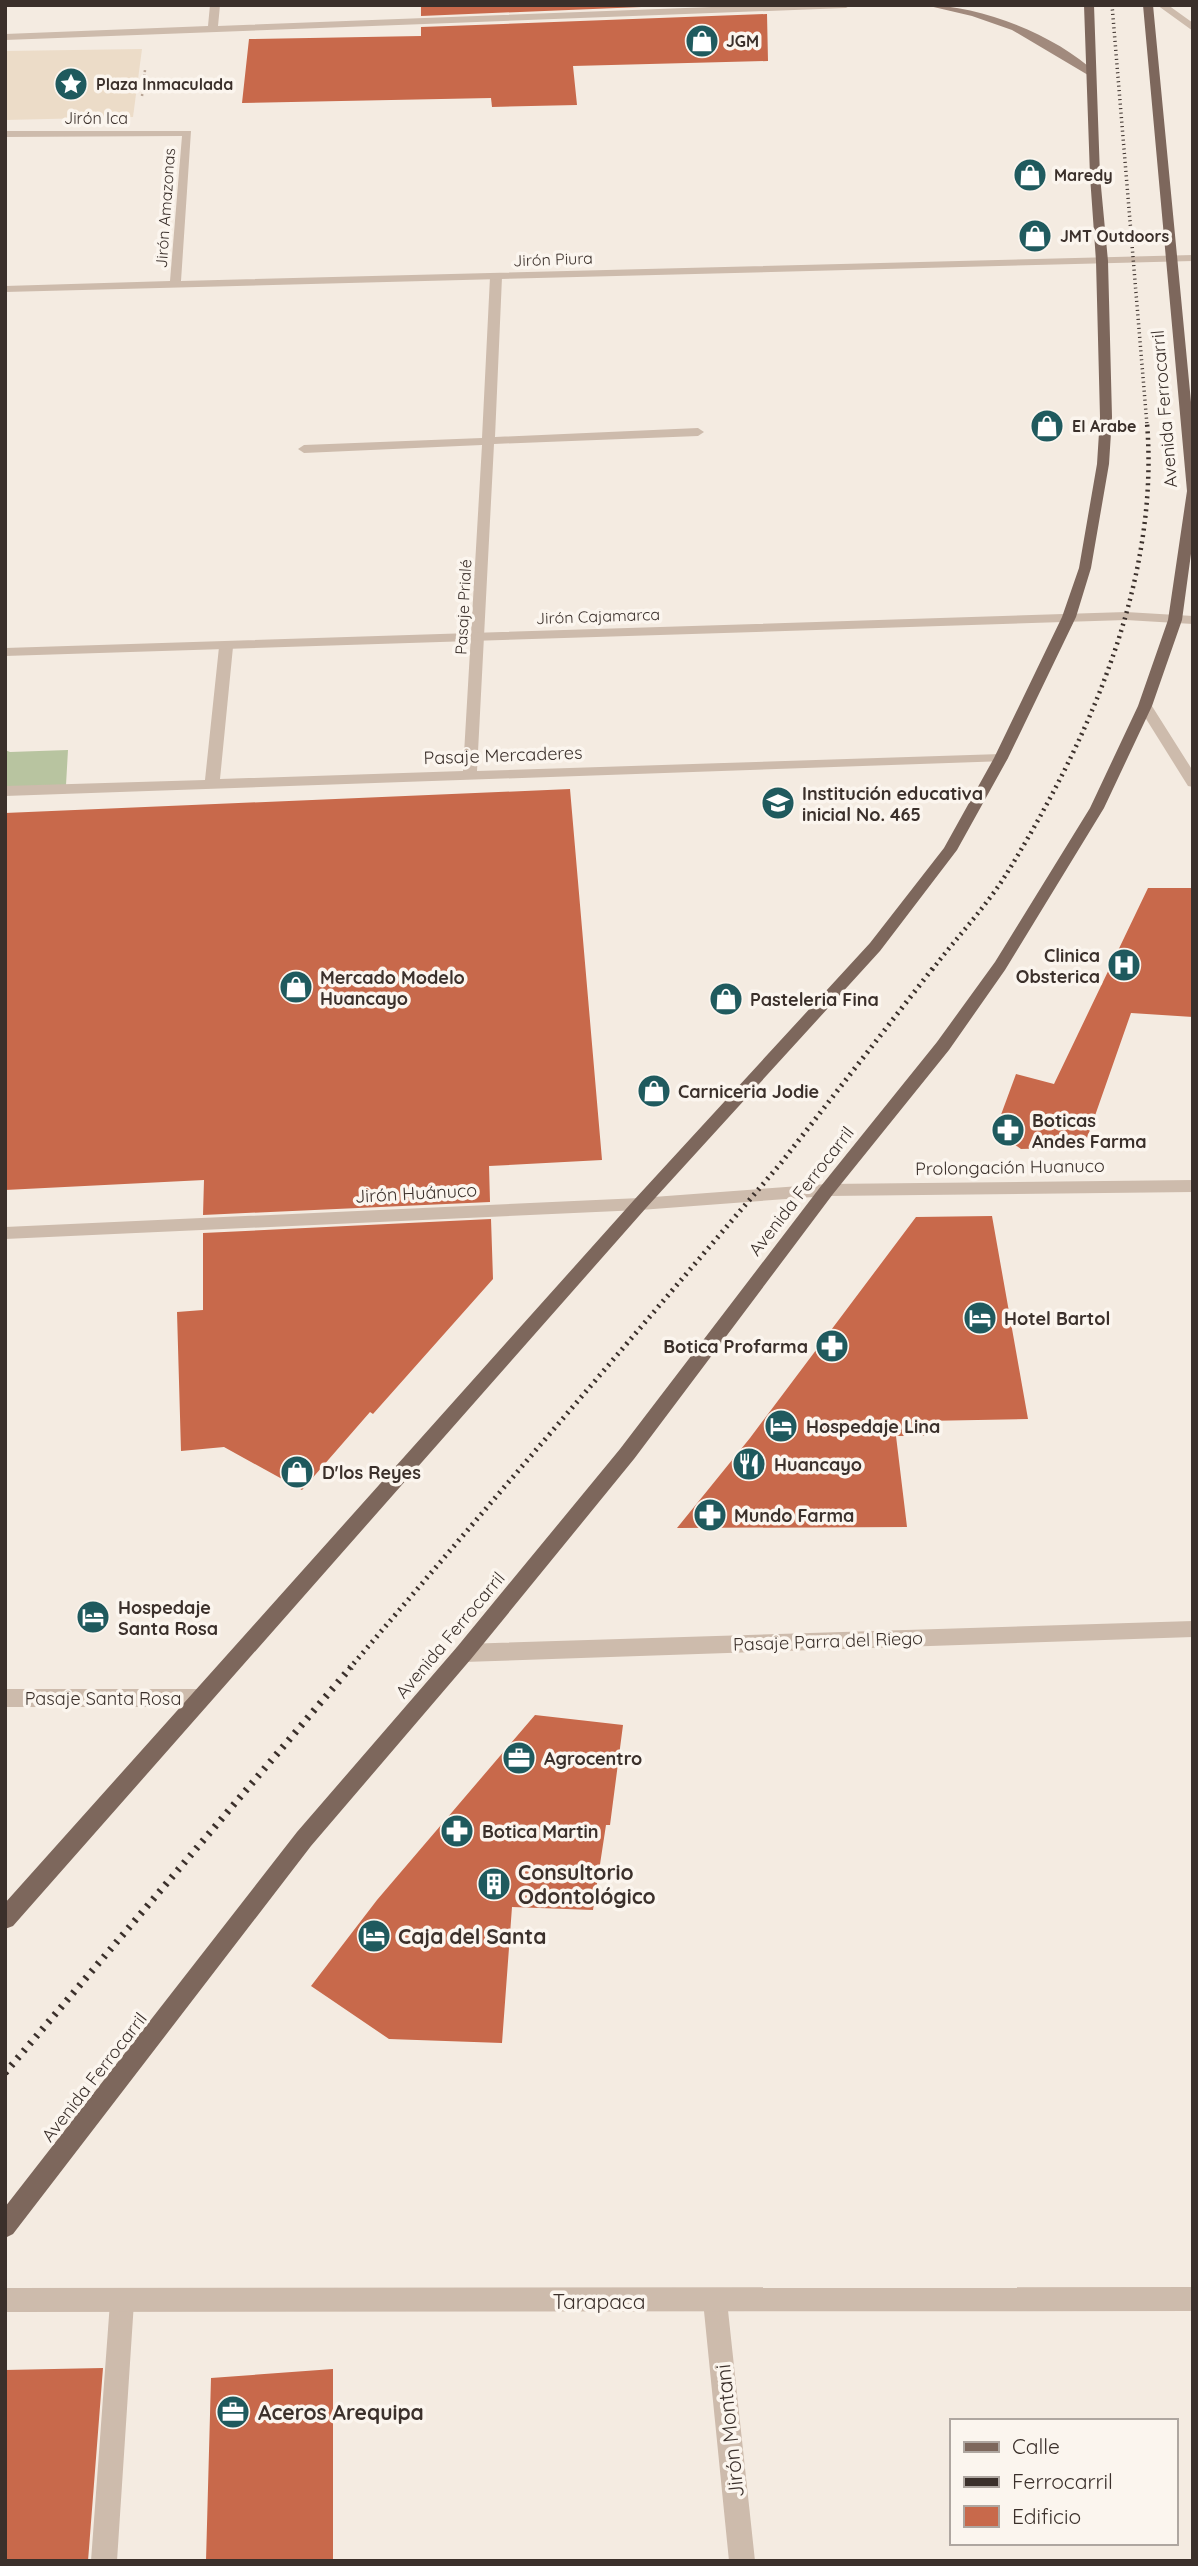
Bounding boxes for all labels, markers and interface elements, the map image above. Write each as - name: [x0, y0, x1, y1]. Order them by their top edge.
- shop icon: JGM: [683, 22, 721, 60]
- place label: JGM: [726, 31, 759, 51]
- place icon: Plaza Inmaculada: [52, 65, 90, 103]
- place label: Plaza Inmaculada: [96, 74, 233, 94]
- street label: Jirón Ica: [64, 108, 128, 128]
- street label: Jirón Amazonas: [151, 147, 179, 269]
- shop icon: Maredy: [1011, 156, 1049, 194]
- place label: Maredy: [1054, 165, 1113, 185]
- shop icon: JMT Outdoors: [1016, 217, 1054, 255]
- place label: JMT Outdoors: [1060, 226, 1169, 246]
- street label: Jirón Piura: [513, 248, 593, 270]
- street label: Avenida Ferrocarril: [1146, 329, 1182, 489]
- shop icon: El Arabe: [1028, 407, 1066, 445]
- place label: El Arabe: [1072, 416, 1136, 436]
- street label: Pasaje Prialé: [451, 559, 475, 655]
- street label: Jirón Cajamarca: [536, 604, 660, 628]
- street label: Pasaje Mercaderes: [423, 741, 583, 769]
- place label: Institución educativa inicial No. 465: [802, 782, 983, 826]
- school or university icon: Institución educativa inicial No. 465: [759, 784, 797, 822]
- place label: Clinica Obsterica: [1016, 944, 1100, 988]
- hospital icon: Clinica Obsterica: [1105, 946, 1143, 984]
- place label: Mercado Modelo Huancayo: [320, 966, 465, 1010]
- shop icon: Mercado Modelo Huancayo: [277, 968, 315, 1006]
- shop icon: Pasteleria Fina: [707, 980, 745, 1018]
- place label: Pasteleria Fina: [750, 988, 879, 1011]
- shop icon: Carniceria Jodie: [635, 1072, 673, 1110]
- place label: Carniceria Jodie: [678, 1080, 819, 1103]
- place label: Boticas Andes Farma: [1032, 1109, 1147, 1153]
- pharmacy icon: Boticas Andes Farma: [989, 1111, 1027, 1149]
- street label: Avenida Ferrocarril: [743, 1122, 859, 1260]
- street label: Prolongación Huanuco: [915, 1154, 1105, 1180]
- street label: Jirón Huánuco: [354, 1178, 478, 1208]
- hotel icon: Hotel Bartol: [961, 1299, 999, 1337]
- place label: Hotel Bartol: [1004, 1307, 1110, 1330]
- pharmacy icon: Botica Profarma: [813, 1327, 851, 1365]
- place label: Botica Profarma: [663, 1335, 808, 1358]
- hotel icon: Hospedaje Lina: [762, 1407, 800, 1445]
- place label: Hospedaje Lina: [806, 1415, 940, 1438]
- restaurant icon: Huancayo: [730, 1445, 768, 1483]
- shop icon: D'los Reyes: [278, 1453, 316, 1491]
- place label: Huancayo: [774, 1453, 862, 1476]
- place label: D'los Reyes: [322, 1461, 421, 1484]
- pharmacy icon: Mundo Farma: [691, 1496, 729, 1534]
- place label: Mundo Farma: [734, 1504, 854, 1527]
- street label: Avenida Ferrocarril: [390, 1567, 510, 1703]
- place label: Hospedaje Santa Rosa: [118, 1596, 218, 1640]
- hotel icon: Hospedaje Santa Rosa: [74, 1598, 112, 1636]
- street label: Pasaje Parra del Riego: [733, 1626, 923, 1656]
- street label: Pasaje Santa Rosa: [25, 1687, 181, 1710]
- office icon: Agrocentro: [500, 1739, 538, 1777]
- place label: Agrocentro: [544, 1747, 642, 1770]
- pharmacy icon: Botica Martin: [438, 1812, 476, 1850]
- place label: Botica Martin: [482, 1820, 599, 1843]
- place label: Consultorio Odontológico: [518, 1859, 656, 1909]
- building icon: Consultorio Odontológico: [475, 1865, 513, 1903]
- hotel icon: Caja del Santa: [355, 1917, 393, 1955]
- place label: Caja del Santa: [398, 1923, 546, 1949]
- street label: Avenida Ferrocarril: [36, 2008, 152, 2146]
- street label: Tarapaca: [553, 2288, 645, 2314]
- street label: Jirón Montani: [709, 2363, 749, 2499]
- office icon: Aceros Arequipa: [214, 2393, 252, 2431]
- place label: Aceros Arequipa: [258, 2399, 424, 2425]
- legend: [950, 2419, 1177, 2545]
- text: Calle: [1012, 2433, 1060, 2459]
- text: Ferrocarril: [1012, 2468, 1113, 2494]
- text: Edificio: [1012, 2503, 1081, 2529]

